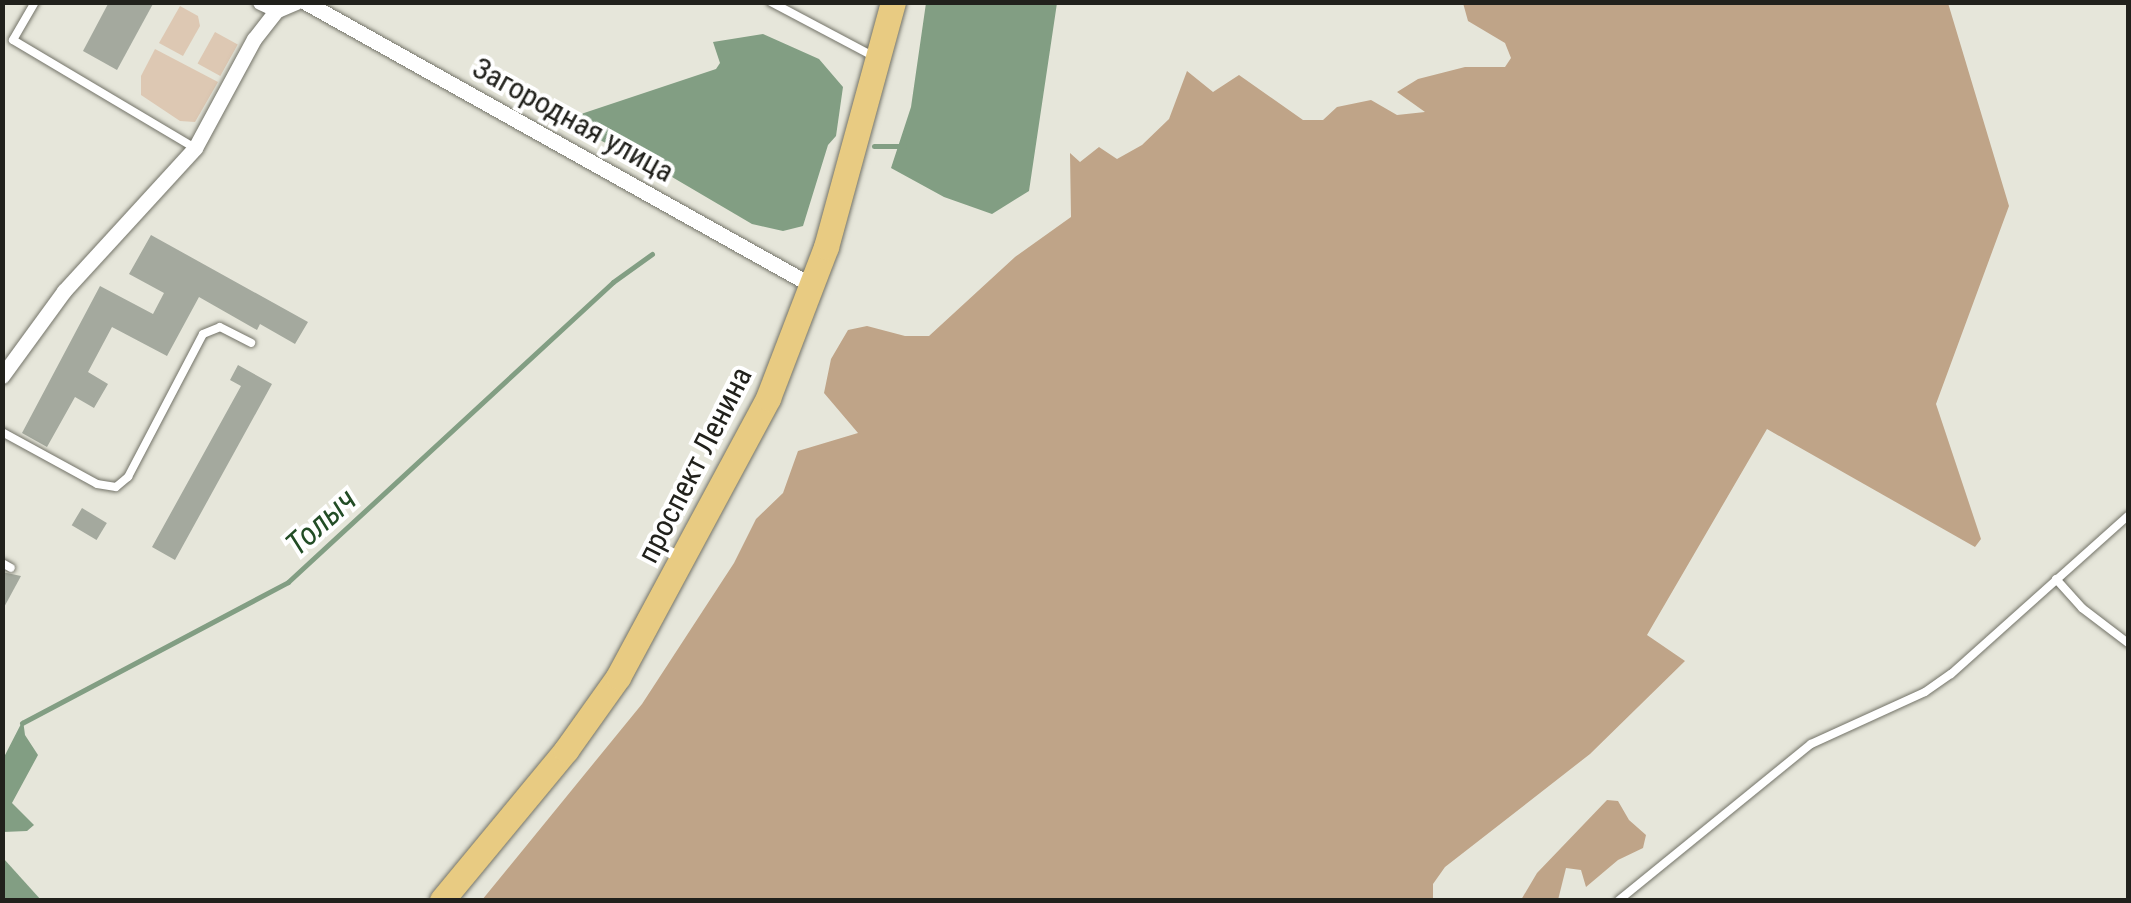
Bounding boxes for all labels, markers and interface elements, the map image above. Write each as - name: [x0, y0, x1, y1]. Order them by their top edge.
- street label: Загородная улица: [466, 50, 680, 190]
- street label: проспект Ленина: [630, 361, 760, 569]
- water label: Толыч: [278, 480, 364, 564]

